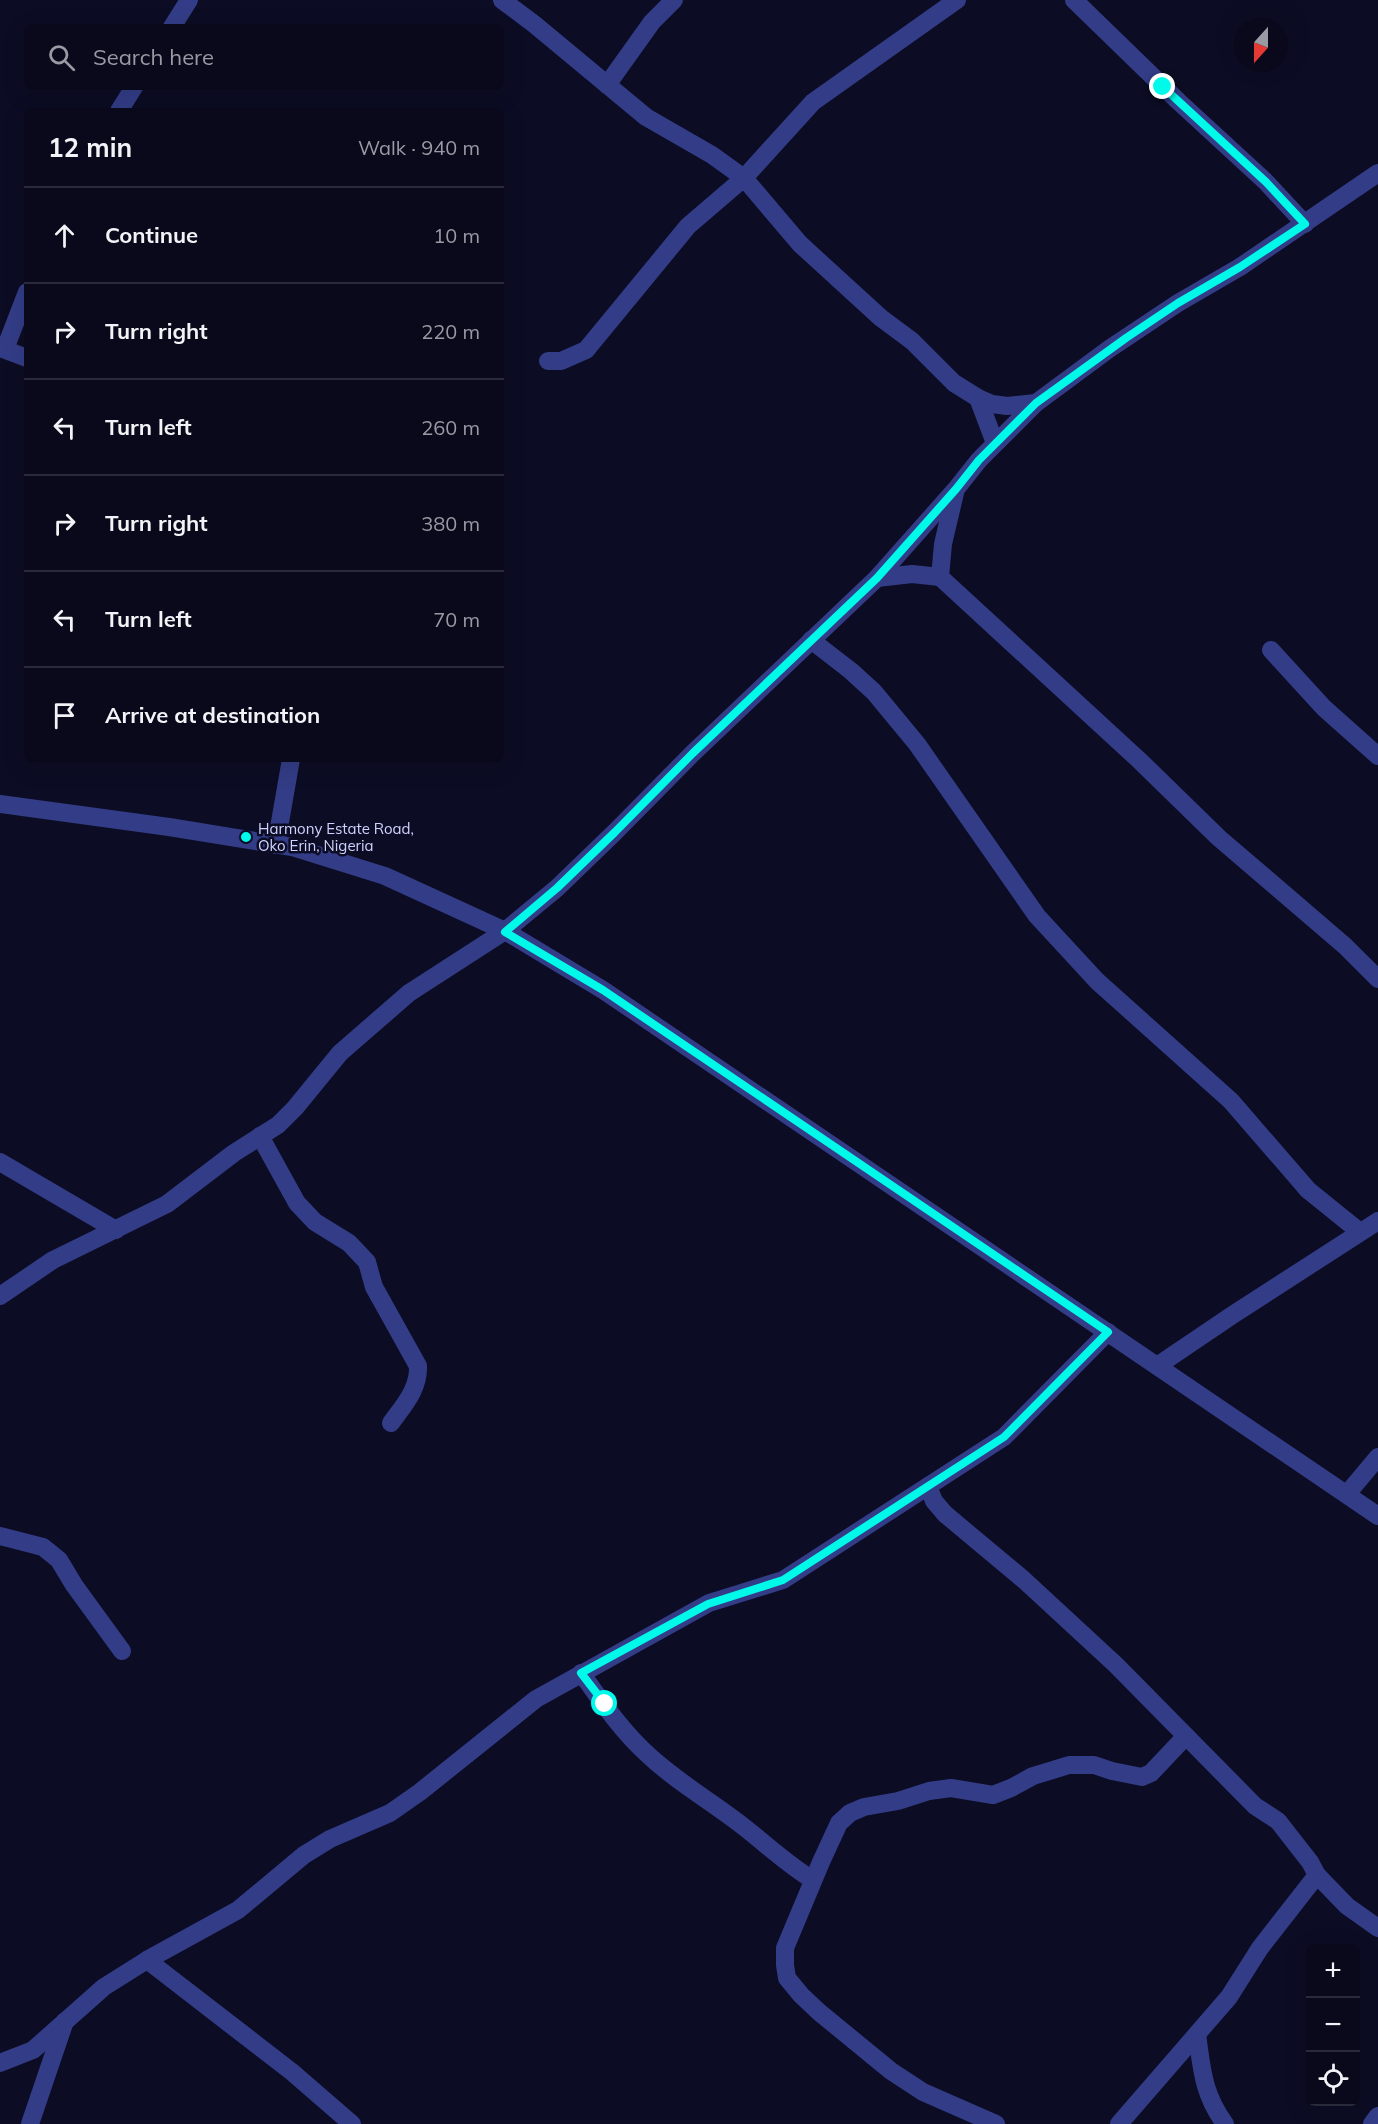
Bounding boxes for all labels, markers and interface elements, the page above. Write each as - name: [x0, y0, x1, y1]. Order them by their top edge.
- north arrow: [1234, 18, 1288, 72]
- search box: [24, 24, 504, 90]
- icon: search: [45, 41, 78, 74]
- text: Search here: [93, 43, 214, 71]
- route end: [1149, 73, 1175, 99]
- text: 12 min: [48, 131, 132, 164]
- text: Walk · 940 m: [358, 135, 480, 160]
- icon: ahead: [48, 219, 81, 252]
- text: Continue: [105, 221, 198, 249]
- text: 10 m: [433, 223, 480, 248]
- icon: right: [48, 315, 81, 348]
- text: Turn right: [105, 317, 208, 345]
- text: 220 m: [421, 319, 480, 344]
- icon: left: [48, 411, 81, 444]
- text: Turn left: [105, 413, 192, 441]
- text: 260 m: [421, 415, 480, 440]
- icon: right: [48, 507, 81, 540]
- text: Turn right: [105, 509, 208, 537]
- text: 380 m: [421, 511, 480, 536]
- icon: left: [48, 603, 81, 636]
- text: Turn left: [105, 605, 192, 633]
- text: 70 m: [433, 607, 480, 632]
- icon: arrive: [48, 699, 81, 732]
- text: Arrive at destination: [105, 701, 320, 729]
- place label: Harmony Estate Road, Oko Erin, Nigeria: [258, 819, 414, 855]
- marker: Harmony Estate Road, Oko Erin, Nigeria: [239, 830, 253, 844]
- route start: [591, 1690, 617, 1716]
- map controls: [1306, 1944, 1360, 2106]
- button: +: [1306, 1944, 1360, 1998]
- button: −: [1306, 1998, 1360, 2052]
- button: locate: [1306, 2052, 1360, 2106]

